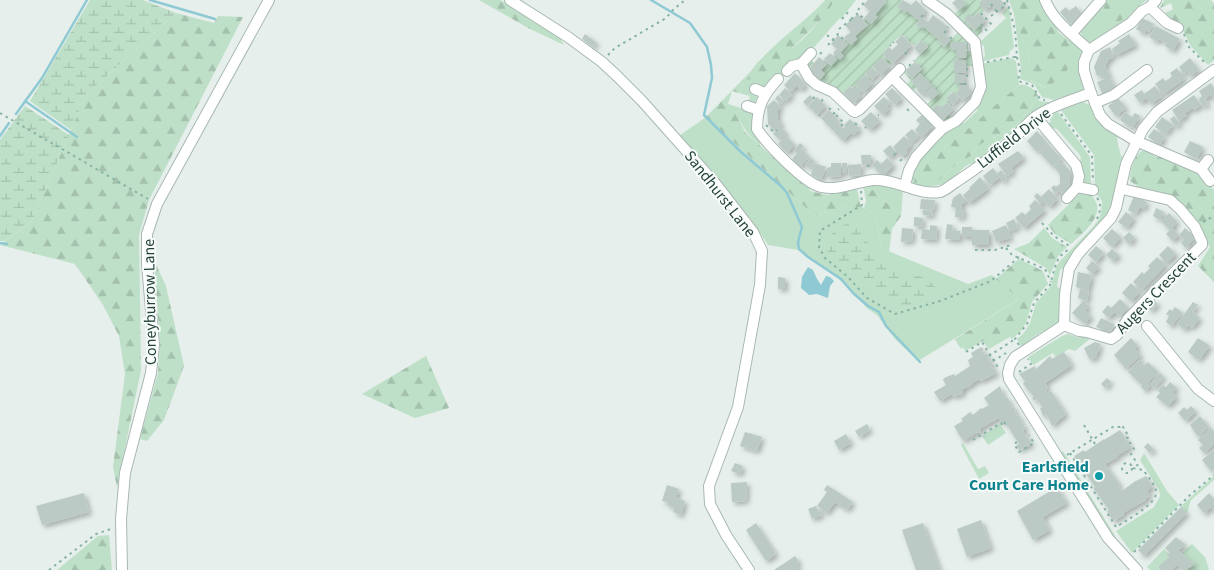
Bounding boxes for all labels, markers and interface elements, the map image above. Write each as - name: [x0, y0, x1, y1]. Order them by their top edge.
- street label: Luffield Drive: [972, 102, 1056, 174]
- street label: Sandhurst Lane: [679, 146, 761, 242]
- street label: Coneyburrow Lane: [138, 239, 162, 365]
- street label: Augers Crescent: [1111, 247, 1201, 339]
- place label: Earlsfield Court Care Home: [969, 456, 1089, 496]
- marker: Earlsfield Court Care Home: [1093, 470, 1105, 482]

